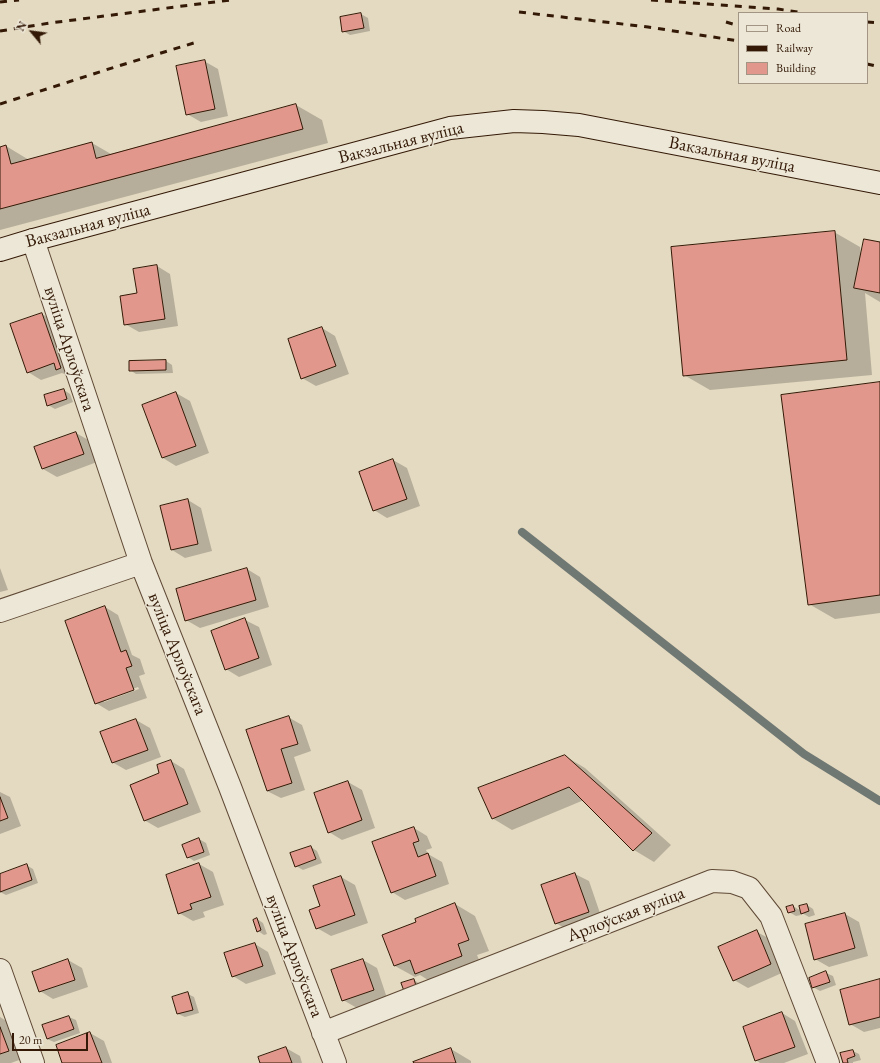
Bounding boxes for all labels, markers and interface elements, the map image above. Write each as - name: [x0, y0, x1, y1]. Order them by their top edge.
- north arrow: [12, 12, 52, 52]
- legend: [738, 12, 868, 84]
- text: N: [13, 19, 30, 33]
- text: Road: [776, 20, 801, 36]
- text: Railway: [776, 40, 813, 56]
- text: Building: [776, 60, 816, 76]
- street label: Вакзальная вуліца: [336, 117, 466, 169]
- street label: Вакзальная вуліца: [667, 132, 797, 178]
- street label: Вакзальная вуліца: [23, 199, 153, 253]
- street label: вуліца Арлоўскага: [39, 284, 99, 414]
- street label: вуліца Арлоўскага: [143, 590, 211, 718]
- street label: Арлоўская вуліца: [564, 883, 688, 947]
- street label: вуліца Арлоўскага: [261, 891, 327, 1021]
- scale bar: [14, 1025, 90, 1051]
- text: 20 m: [19, 1032, 42, 1048]

